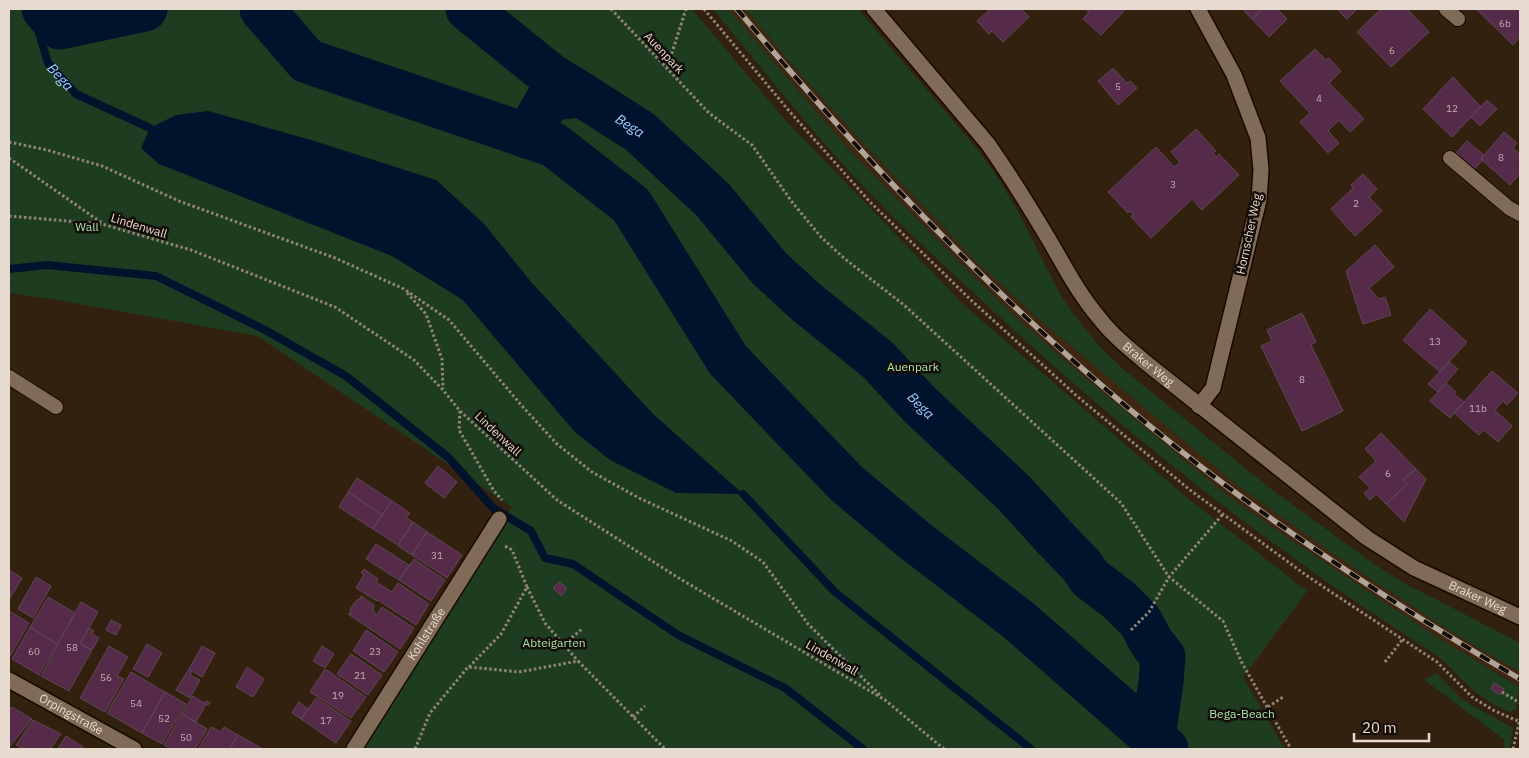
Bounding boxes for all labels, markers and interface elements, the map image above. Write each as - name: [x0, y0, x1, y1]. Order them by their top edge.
- house number: 6b: [1499, 17, 1511, 30]
- street label: Auenpark: [641, 29, 688, 77]
- house number: 6: [1389, 44, 1395, 57]
- water label: Bega: [43, 59, 78, 94]
- house number: 5: [1115, 80, 1121, 93]
- house number: 4: [1316, 92, 1322, 105]
- house number: 12: [1446, 102, 1458, 115]
- water label: Bega: [612, 110, 648, 142]
- house number: 8: [1498, 151, 1504, 164]
- house number: 3: [1170, 178, 1176, 191]
- street label: Hornscher Weg: [1233, 191, 1265, 276]
- house number: 2: [1353, 197, 1359, 210]
- street label: Lindenwall: [109, 210, 169, 241]
- park label: Wall: [75, 219, 99, 234]
- house number: 13: [1429, 335, 1441, 348]
- street label: Braker Weg: [1120, 338, 1178, 390]
- park label: Auenpark: [887, 359, 940, 374]
- house number: 8: [1299, 373, 1305, 386]
- water label: Bega: [903, 388, 938, 423]
- house number: 11b: [1469, 402, 1487, 415]
- street label: Lindenwall: [472, 408, 525, 459]
- house number: 6: [1385, 467, 1391, 480]
- house number: 31: [431, 549, 443, 562]
- street label: Braker Weg: [1446, 577, 1510, 617]
- street label: Kohlstraße: [404, 604, 448, 663]
- park label: Abteigarten: [522, 635, 586, 650]
- street label: Lindenwall: [803, 637, 861, 679]
- house number: 58: [66, 641, 78, 654]
- house number: 60: [28, 645, 40, 658]
- house number: 23: [369, 645, 381, 658]
- house number: 21: [354, 669, 366, 682]
- house number: 56: [100, 671, 112, 684]
- house number: 19: [332, 689, 344, 702]
- street label: Orpingstraße: [37, 690, 107, 738]
- house number: 54: [130, 697, 142, 710]
- park label: Bega-Beach: [1209, 706, 1275, 721]
- scale bar: [1354, 710, 1429, 742]
- house number: 52: [158, 712, 170, 725]
- house number: 17: [320, 714, 332, 727]
- text: 20 m: [1362, 718, 1397, 737]
- house number: 50: [180, 731, 192, 744]

